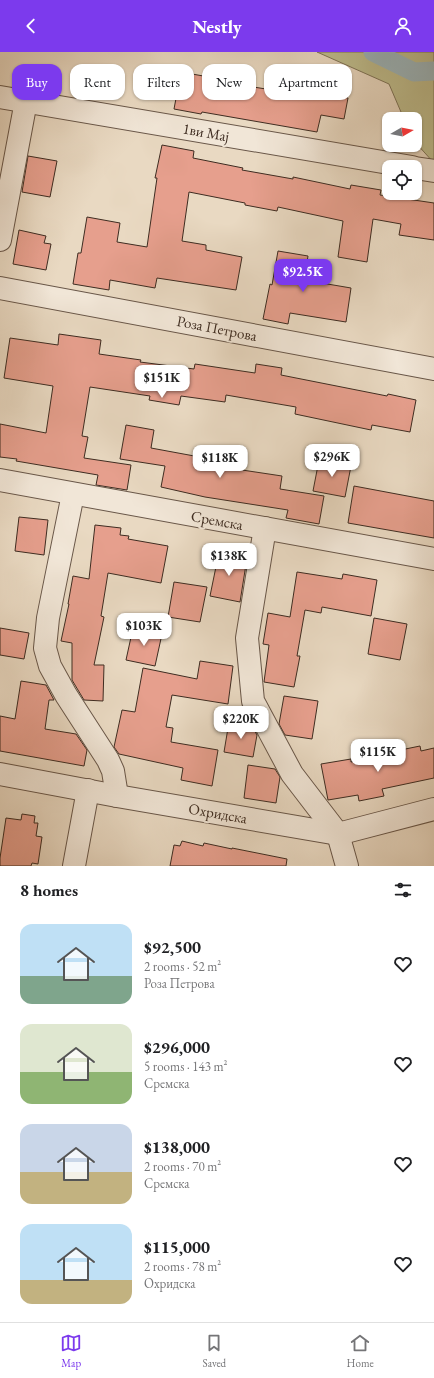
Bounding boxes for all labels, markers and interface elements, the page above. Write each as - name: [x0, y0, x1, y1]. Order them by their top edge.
- icon: back: [20, 15, 42, 37]
- text: Nestly: [192, 15, 242, 38]
- icon: person: [392, 15, 414, 37]
- chip: Buy: [12, 64, 62, 100]
- chip: Rent: [70, 64, 125, 100]
- chip: Filters: [133, 64, 194, 100]
- chip: New: [202, 64, 256, 100]
- chip: Apartment: [264, 64, 352, 100]
- north arrow: [382, 112, 422, 152]
- map controls: [382, 112, 422, 200]
- street label: 1ви Мај: [181, 119, 231, 145]
- button: locate: [382, 160, 422, 200]
- pin: $92.5K: [270, 259, 336, 293]
- text: $92.5K: [283, 263, 323, 280]
- street label: Роза Петрова: [175, 311, 259, 345]
- pin: $151K: [134, 365, 190, 399]
- text: $151K: [144, 369, 180, 386]
- pin: $296K: [304, 444, 360, 478]
- pin: $118K: [192, 445, 248, 479]
- text: $296K: [314, 448, 350, 465]
- text: $118K: [202, 449, 238, 466]
- street label: Сремска: [190, 506, 244, 534]
- pin: $138K: [201, 543, 257, 577]
- text: $138K: [211, 547, 247, 564]
- pin: $103K: [116, 613, 172, 647]
- text: $103K: [126, 617, 162, 634]
- pin: $220K: [213, 706, 269, 740]
- text: $220K: [223, 710, 259, 727]
- pin: $115K: [350, 739, 406, 773]
- text: $115K: [360, 743, 396, 760]
- street label: Охридска: [187, 798, 249, 828]
- text: 8 homes: [20, 879, 78, 901]
- icon: filters: [392, 879, 414, 901]
- text: $92,500: [144, 936, 201, 958]
- icon: home: [52, 940, 100, 988]
- icon: heart: [392, 953, 414, 975]
- text: 2 rooms · 52 m²: [144, 958, 221, 975]
- text: Роза Петрова: [144, 975, 215, 992]
- text: $296,000: [144, 1036, 210, 1058]
- icon: home: [52, 1040, 100, 1088]
- icon: heart: [392, 1053, 414, 1075]
- text: 5 rooms · 143 m²: [144, 1058, 228, 1075]
- text: Сремска: [144, 1075, 189, 1092]
- text: $138,000: [144, 1136, 210, 1158]
- icon: home: [52, 1140, 100, 1188]
- icon: heart: [392, 1153, 414, 1175]
- text: 2 rooms · 70 m²: [144, 1158, 221, 1175]
- text: Сремска: [144, 1175, 189, 1192]
- text: $115,000: [144, 1236, 210, 1258]
- icon: home: [52, 1240, 100, 1288]
- icon: heart: [392, 1253, 414, 1275]
- text: 2 rooms · 78 m²: [144, 1258, 221, 1275]
- text: Охридска: [144, 1275, 195, 1292]
- tab: Map: [60, 1332, 82, 1370]
- tab: Saved: [203, 1332, 226, 1370]
- tab: Home: [347, 1332, 374, 1370]

